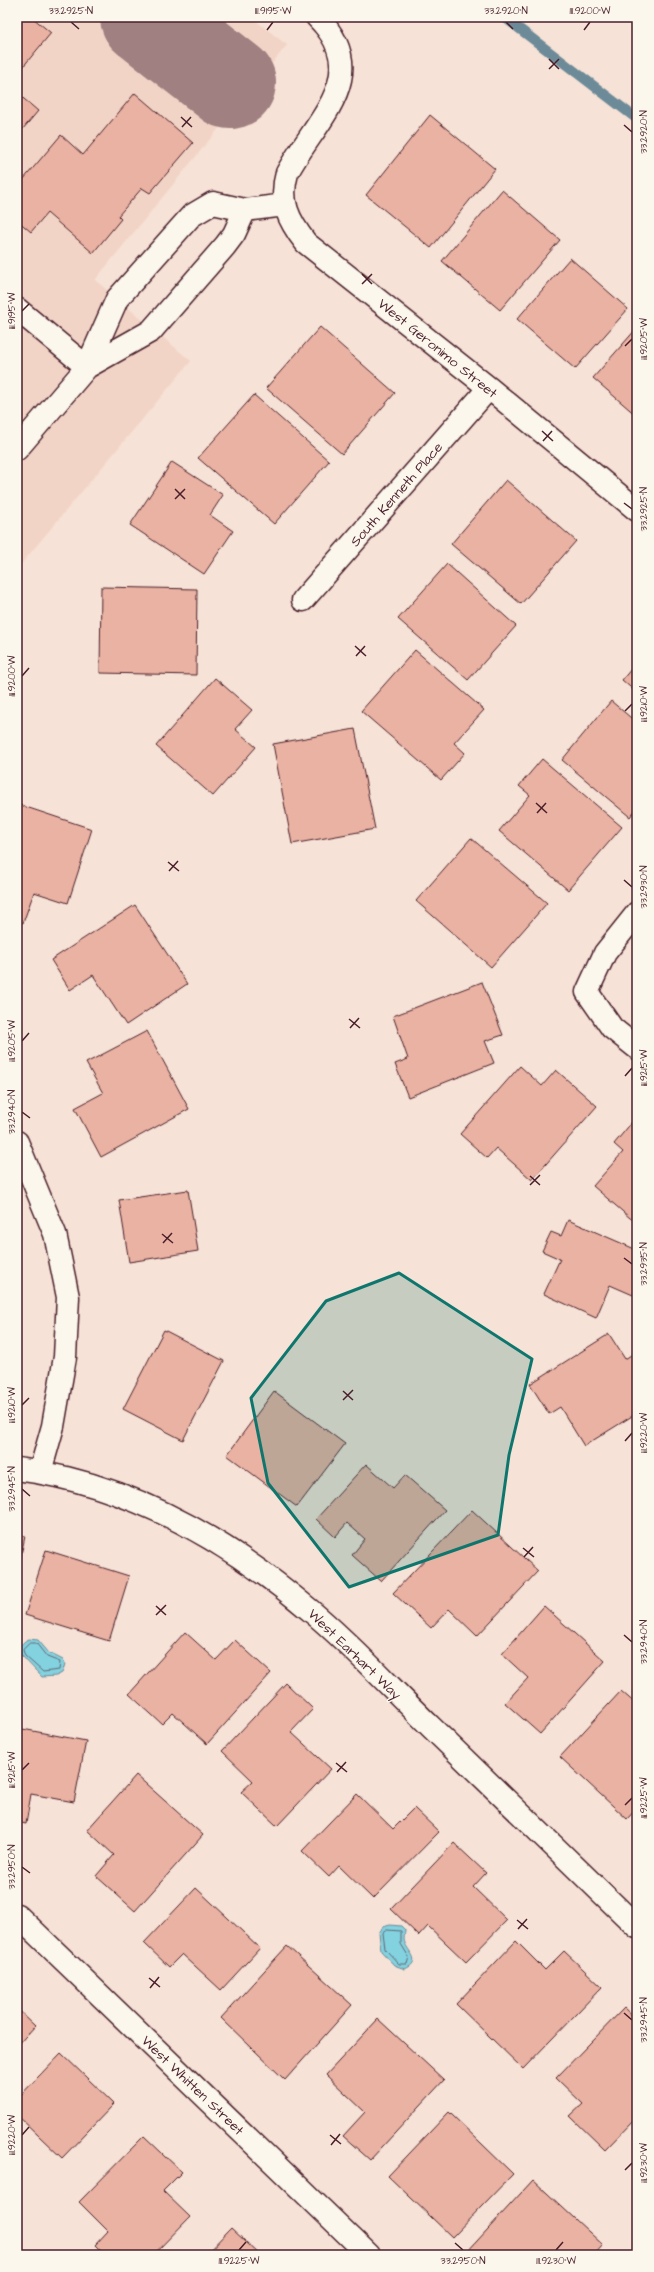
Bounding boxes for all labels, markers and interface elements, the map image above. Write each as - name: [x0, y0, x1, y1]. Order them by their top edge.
- text: 33.2925°N: [49, 4, 93, 18]
- text: 111.9195°W: [255, 4, 292, 18]
- text: 33.2920°N: [484, 4, 528, 18]
- text: 111.9200°W: [570, 4, 611, 18]
- text: 33.2920°N: [637, 110, 651, 154]
- text: 111.9195°W: [5, 292, 19, 329]
- street label: West Geronimo Street: [373, 294, 502, 404]
- text: 111.9205°W: [637, 318, 651, 360]
- street label: South Kenneth Place: [346, 438, 448, 551]
- text: 33.2925°N: [637, 487, 651, 531]
- text: 111.9200°W: [5, 655, 19, 696]
- text: 111.9210°W: [637, 685, 651, 722]
- text: 33.2930°N: [637, 866, 651, 908]
- text: 111.9205°W: [5, 1020, 19, 1062]
- text: 111.9215°W: [637, 1049, 651, 1086]
- text: 33.2940°N: [5, 1090, 19, 1134]
- text: 33.2935°N: [637, 1242, 651, 1286]
- text: 111.9210°W: [5, 1386, 19, 1423]
- text: 111.9220°W: [637, 1412, 651, 1453]
- text: 33.2945°N: [5, 1466, 19, 1512]
- street label: West Earhart Way: [303, 1605, 406, 1705]
- text: 33.2940°N: [637, 1620, 651, 1664]
- text: 111.9215°W: [5, 1751, 19, 1788]
- text: 111.9225°W: [637, 1777, 651, 1819]
- text: 33.2950°N: [5, 1845, 19, 1889]
- text: 33.2945°N: [637, 1997, 651, 2043]
- street label: West Whitten Street: [136, 2031, 248, 2140]
- text: 111.9220°W: [5, 2114, 19, 2155]
- text: 111.9230°W: [637, 2143, 651, 2183]
- text: 111.9225°W: [218, 2254, 260, 2268]
- text: 33.2950°N: [441, 2254, 485, 2268]
- text: 111.9230°W: [536, 2254, 576, 2268]

